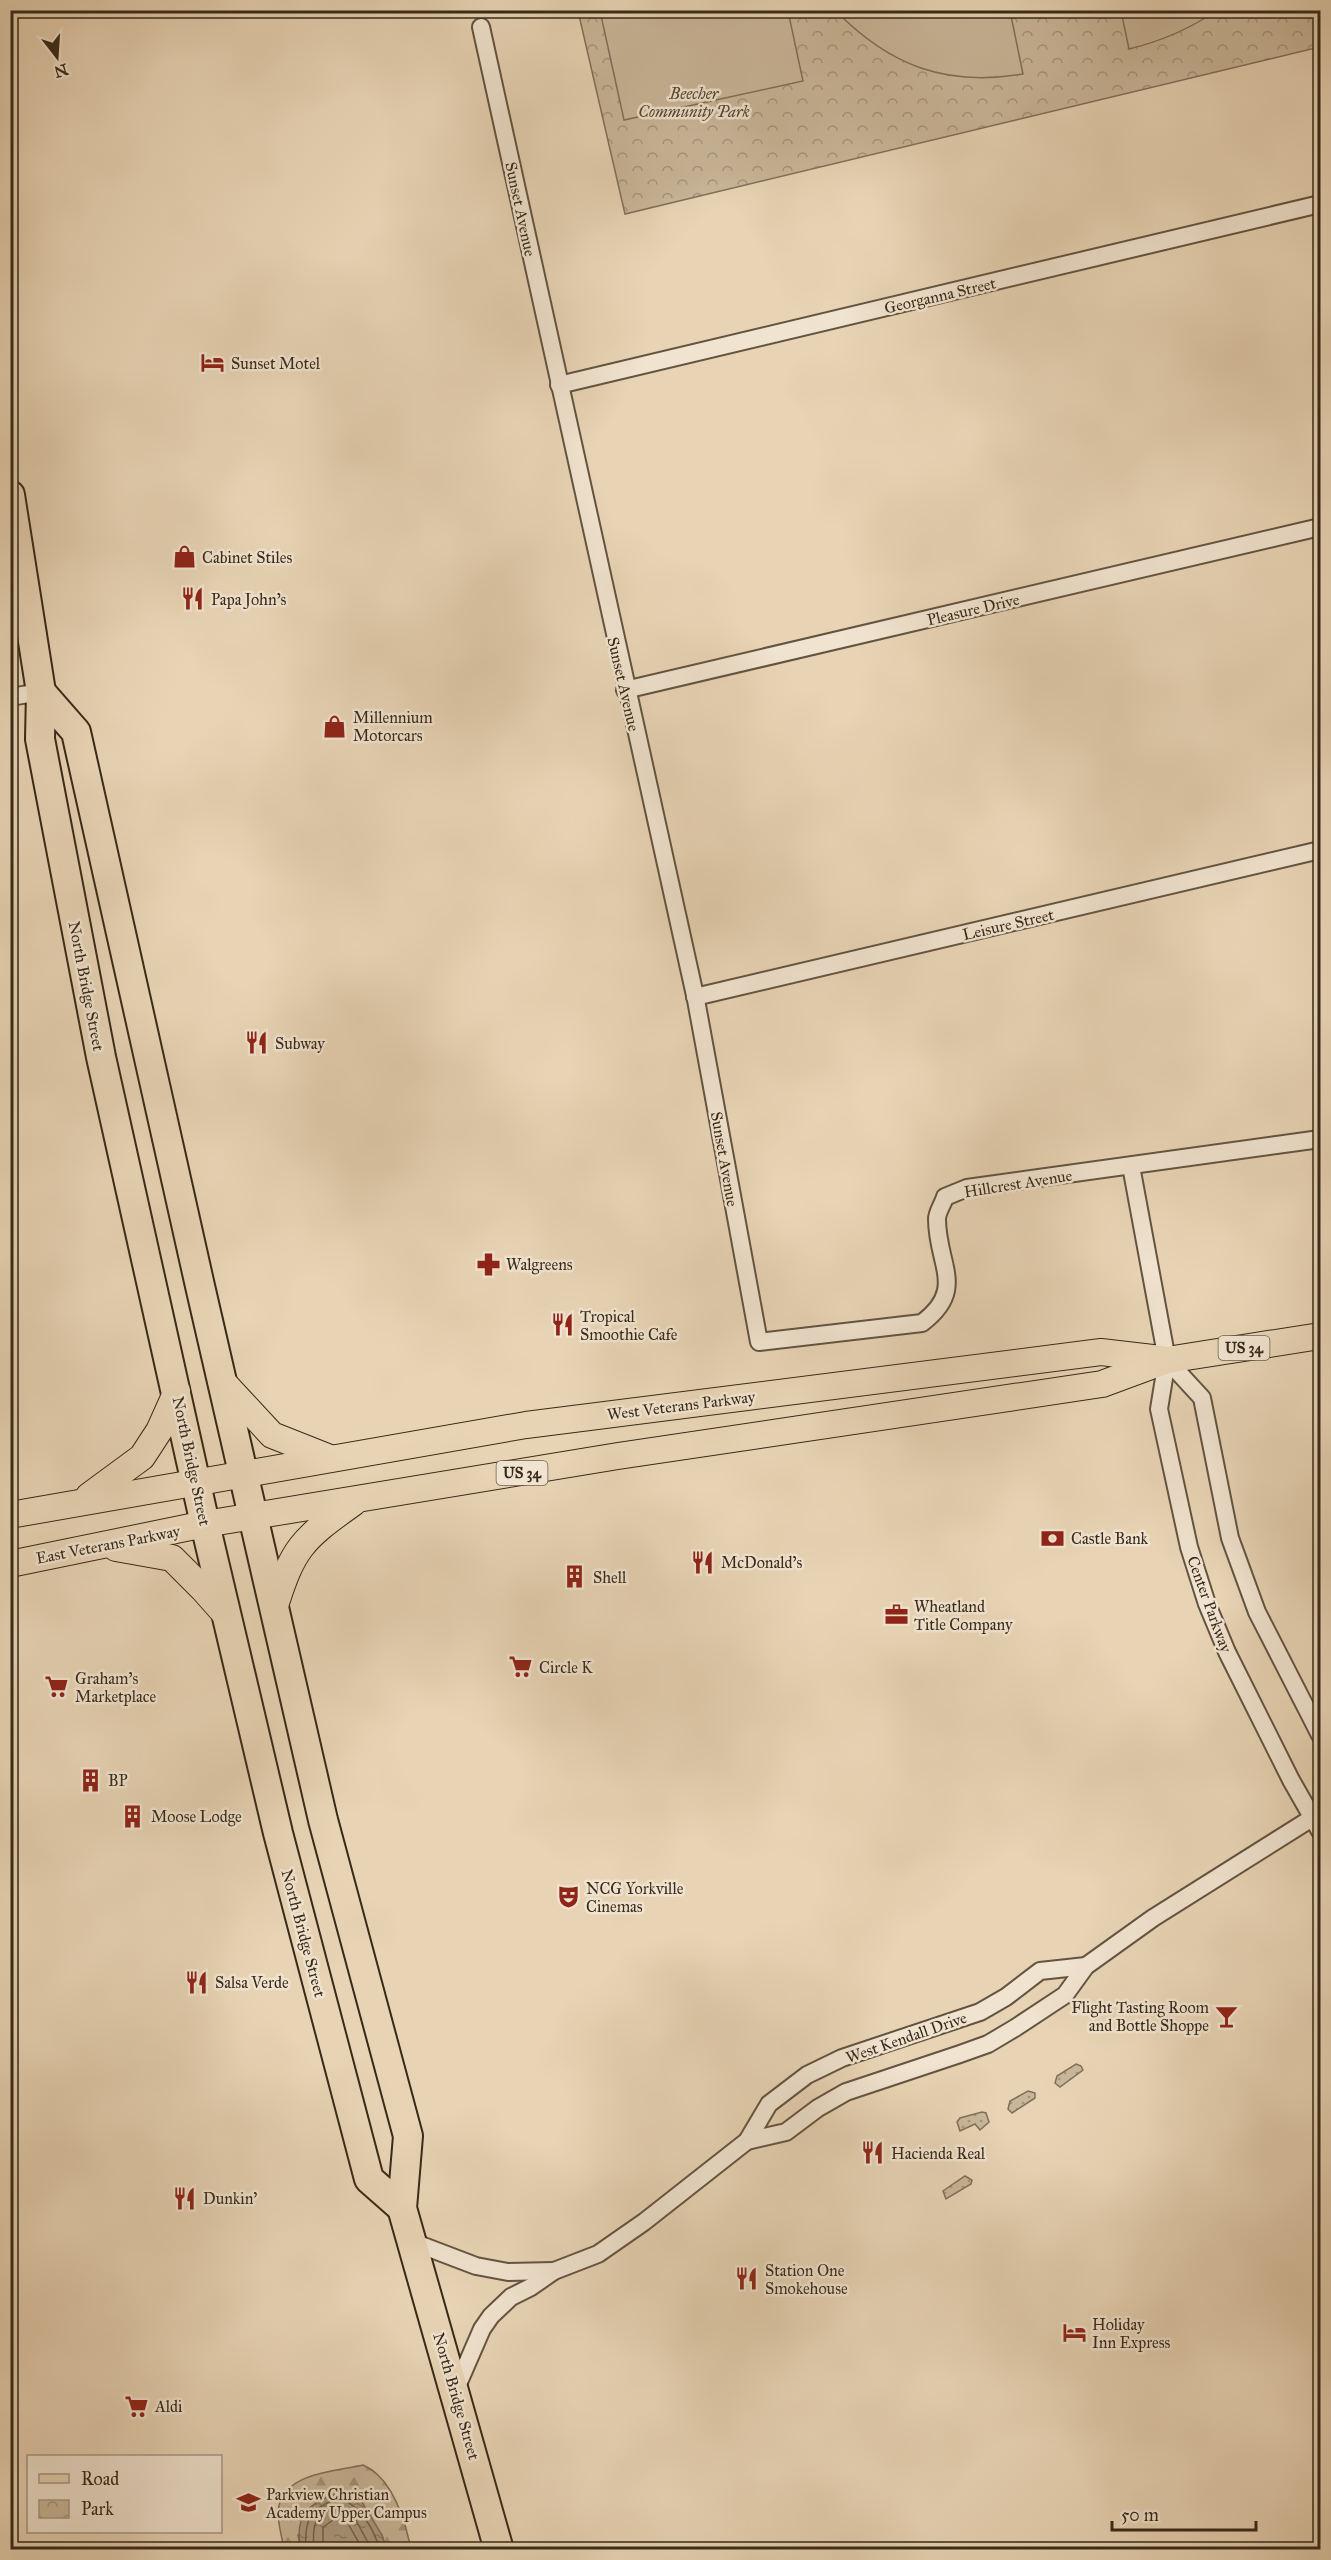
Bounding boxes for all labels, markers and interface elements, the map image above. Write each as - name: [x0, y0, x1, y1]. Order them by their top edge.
- north arrow: [27, 27, 87, 87]
- text: N: [52, 60, 71, 82]
- park label: Beecher Community Park: [638, 84, 750, 121]
- street label: Sunset Avenue: [501, 160, 540, 258]
- street label: Georganna Street: [882, 273, 998, 319]
- hotel icon: Sunset Motel: [200, 350, 226, 376]
- place label: Sunset Motel: [231, 354, 321, 373]
- shop icon: Cabinet Stiles: [171, 544, 197, 570]
- place label: Cabinet Stiles: [202, 548, 292, 567]
- restaurant icon: Papa John's: [180, 586, 206, 612]
- place label: Papa John's: [211, 590, 286, 610]
- street label: Pleasure Drive: [925, 590, 1021, 629]
- street label: Sunset Avenue: [603, 635, 644, 733]
- place label: Millennium Motorcars: [353, 708, 433, 745]
- shop icon: Millennium Motorcars: [322, 713, 348, 739]
- street label: Leisure Street: [961, 905, 1056, 944]
- street label: North Bridge Street: [64, 920, 108, 1053]
- restaurant icon: Subway: [244, 1030, 270, 1056]
- place label: Subway: [275, 1034, 325, 1053]
- street label: Sunset Avenue: [707, 1110, 742, 1208]
- street label: Hillcrest Avenue: [963, 1166, 1074, 1201]
- pharmacy icon: Walgreens: [475, 1251, 501, 1277]
- place label: Walgreens: [506, 1255, 573, 1275]
- place label: Tropical Smoothie Cafe: [580, 1307, 678, 1344]
- restaurant icon: Tropical Smoothie Cafe: [549, 1312, 575, 1338]
- road number: US 34: [1218, 1336, 1270, 1360]
- street label: West Veterans Parkway: [606, 1387, 757, 1424]
- street label: North Bridge Street: [168, 1395, 215, 1528]
- road number: US 34: [496, 1461, 548, 1485]
- street label: East Veterans Parkway: [34, 1521, 182, 1568]
- bank icon: Castle Bank: [1040, 1525, 1066, 1551]
- place label: Castle Bank: [1071, 1529, 1149, 1548]
- restaurant icon: McDonald's: [690, 1549, 716, 1575]
- place label: McDonald's: [721, 1553, 802, 1572]
- street label: Center Parkway: [1183, 1553, 1236, 1656]
- building icon: Shell: [562, 1564, 588, 1590]
- place label: Shell: [593, 1568, 627, 1587]
- place label: Wheatland Title Company: [914, 1597, 1013, 1634]
- office icon: Wheatland Title Company: [883, 1602, 909, 1628]
- supermarket icon: Circle K: [508, 1654, 534, 1680]
- place label: Circle K: [539, 1658, 593, 1677]
- place label: Graham's Marketplace: [75, 1669, 157, 1706]
- supermarket icon: Graham's Marketplace: [44, 1674, 70, 1700]
- building icon: BP: [77, 1767, 103, 1793]
- place label: BP: [108, 1771, 128, 1790]
- building icon: Moose Lodge: [120, 1803, 146, 1829]
- place label: Moose Lodge: [151, 1807, 242, 1827]
- street label: North Bridge Street: [276, 1867, 330, 2000]
- place label: NCG Yorkville Cinemas: [586, 1879, 684, 1916]
- theatre icon: NCG Yorkville Cinemas: [555, 1884, 581, 1910]
- restaurant icon: Salsa Verde: [184, 1969, 210, 1995]
- place label: Salsa Verde: [215, 1973, 289, 1992]
- place label: Flight Tasting Room and Bottle Shoppe: [1071, 1998, 1210, 2035]
- bar icon: Flight Tasting Room and Bottle Shoppe: [1214, 2003, 1240, 2029]
- street label: West Kendall Drive: [843, 2008, 969, 2067]
- restaurant icon: Hacienda Real: [860, 2140, 886, 2166]
- place label: Hacienda Real: [891, 2144, 986, 2163]
- restaurant icon: Dunkin': [172, 2185, 198, 2211]
- place label: Dunkin': [203, 2189, 257, 2208]
- place label: Station One Smokehouse: [765, 2261, 848, 2298]
- restaurant icon: Station One Smokehouse: [734, 2266, 760, 2292]
- place label: Holiday Inn Express: [1092, 2315, 1171, 2352]
- hotel icon: Holiday Inn Express: [1061, 2320, 1087, 2346]
- street label: North Bridge Street: [428, 2330, 484, 2463]
- supermarket icon: Aldi: [124, 2393, 150, 2419]
- place label: Aldi: [154, 2397, 183, 2416]
- legend: [27, 2455, 222, 2533]
- text: Road: [81, 2468, 119, 2490]
- place label: Parkview Christian Academy Upper Campus: [265, 2485, 427, 2522]
- school or university icon: Parkview Christian Academy Upper Campus: [235, 2490, 261, 2516]
- scale bar: [1112, 2494, 1256, 2532]
- text: Park: [81, 2498, 114, 2520]
- text: 50 m: [1121, 2504, 1159, 2526]

